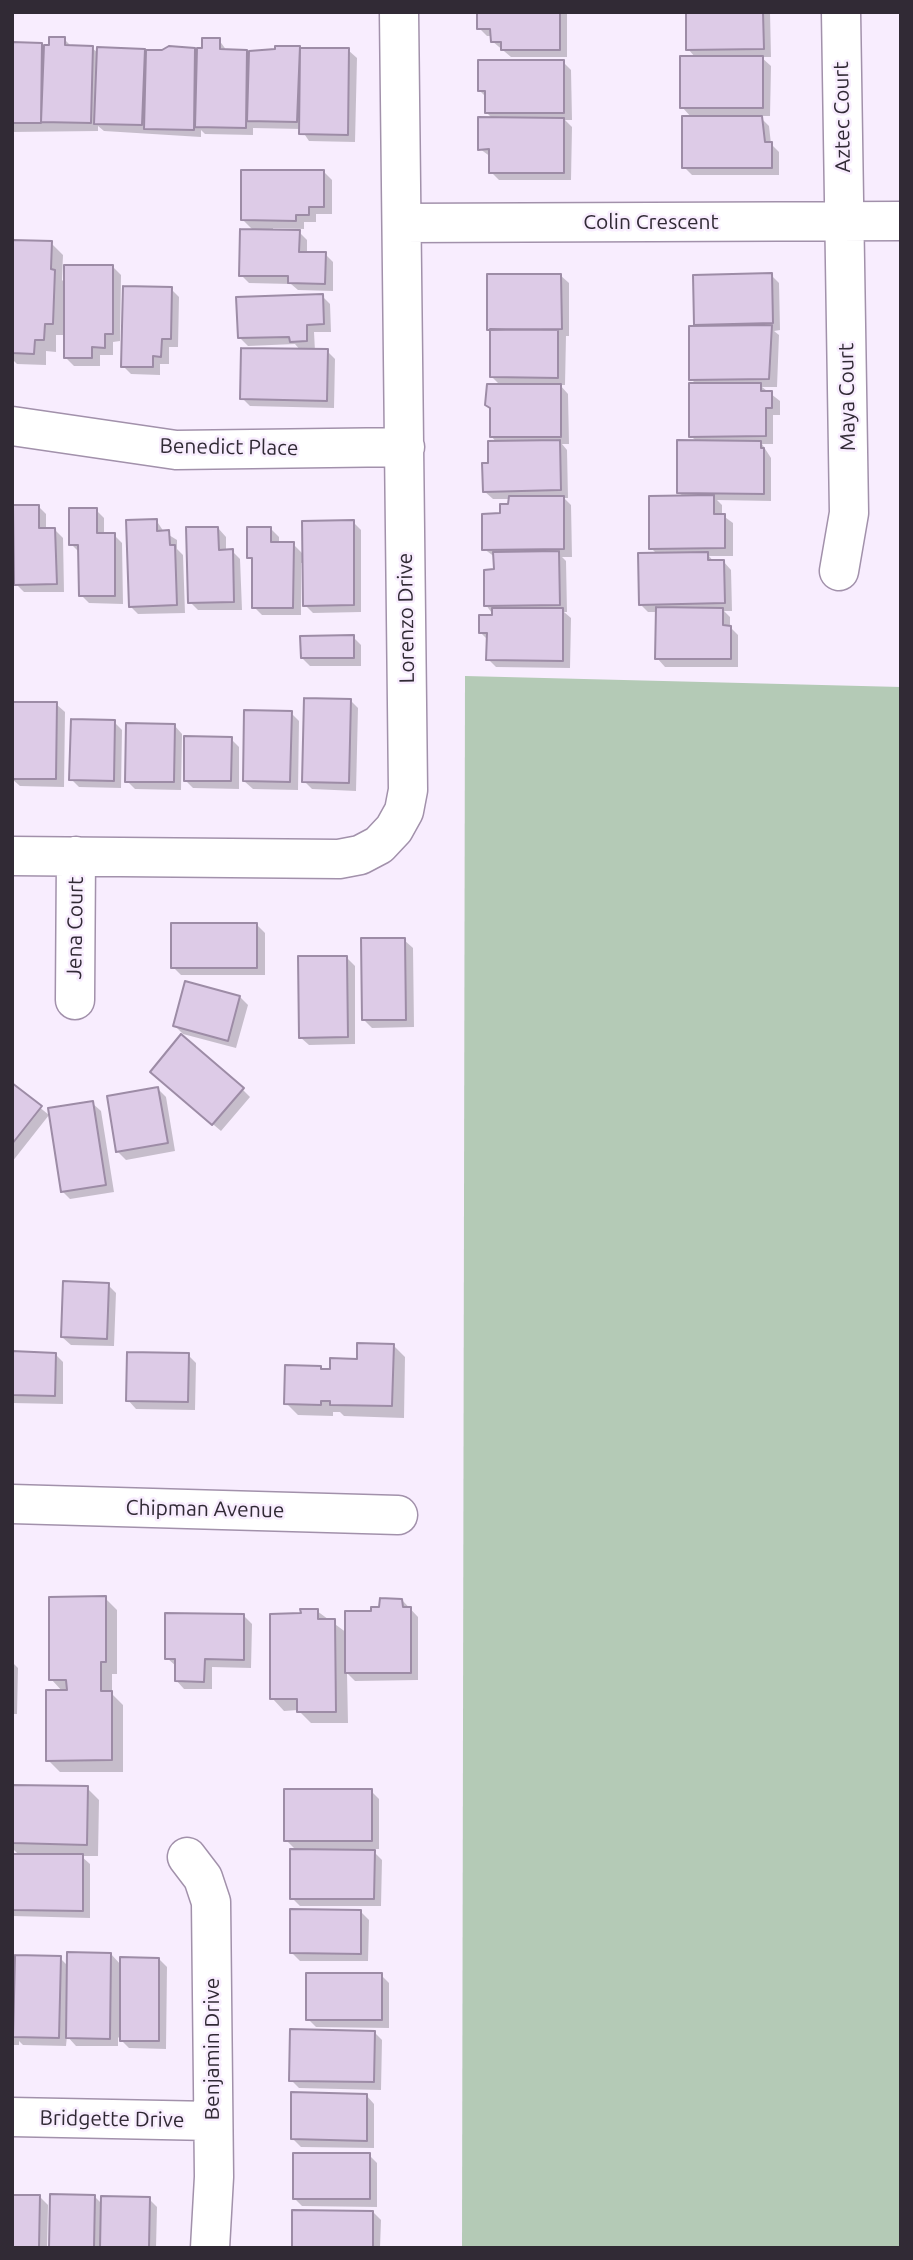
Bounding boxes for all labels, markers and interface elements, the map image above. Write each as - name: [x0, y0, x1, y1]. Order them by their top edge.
- street label: Aztec Court: [828, 61, 856, 173]
- street label: Colin Crescent: [583, 209, 719, 235]
- street label: Maya Court: [833, 343, 861, 451]
- street label: Benedict Place: [159, 433, 299, 461]
- street label: Lorenzo Drive: [392, 552, 420, 684]
- street label: Jena Court: [62, 876, 88, 980]
- street label: Chipman Avenue: [125, 1495, 285, 1523]
- street label: Benjamin Drive: [199, 1978, 225, 2120]
- street label: Bridgette Drive: [39, 2105, 185, 2133]

